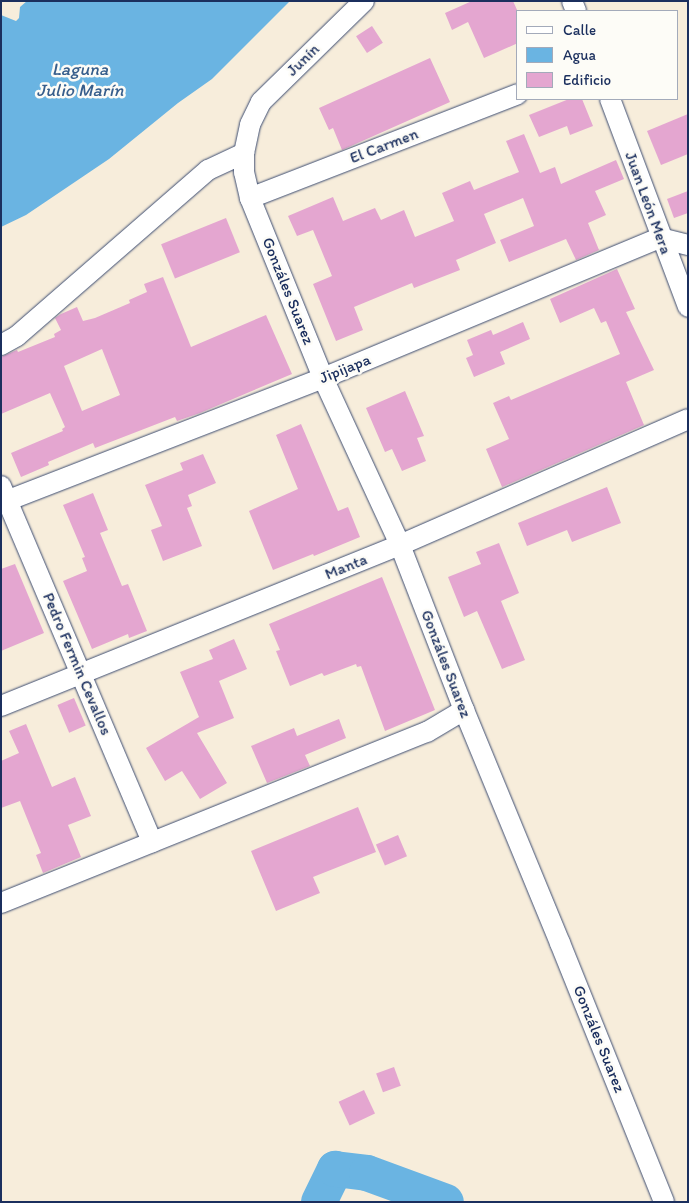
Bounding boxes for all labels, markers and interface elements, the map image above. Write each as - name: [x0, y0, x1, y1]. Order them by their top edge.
- legend: [516, 10, 679, 100]
- text: Calle: [563, 21, 596, 39]
- street label: Junín: [283, 40, 323, 80]
- text: Agua: [563, 46, 596, 64]
- water label: Laguna Julio Marín: [37, 59, 123, 102]
- text: Edificio: [563, 71, 611, 89]
- street label: El Carmen: [347, 124, 421, 168]
- street label: Juan León Mera: [621, 149, 675, 257]
- street label: Gonzáles Suarez: [258, 235, 318, 347]
- street label: Jipijapa: [317, 350, 373, 388]
- street label: Manta: [322, 550, 370, 584]
- street label: Pedro Fermin Cevallos: [39, 590, 115, 738]
- street label: Gonzáles Suarez: [417, 607, 475, 721]
- street label: Gonzáles Suarez: [569, 983, 629, 1095]

